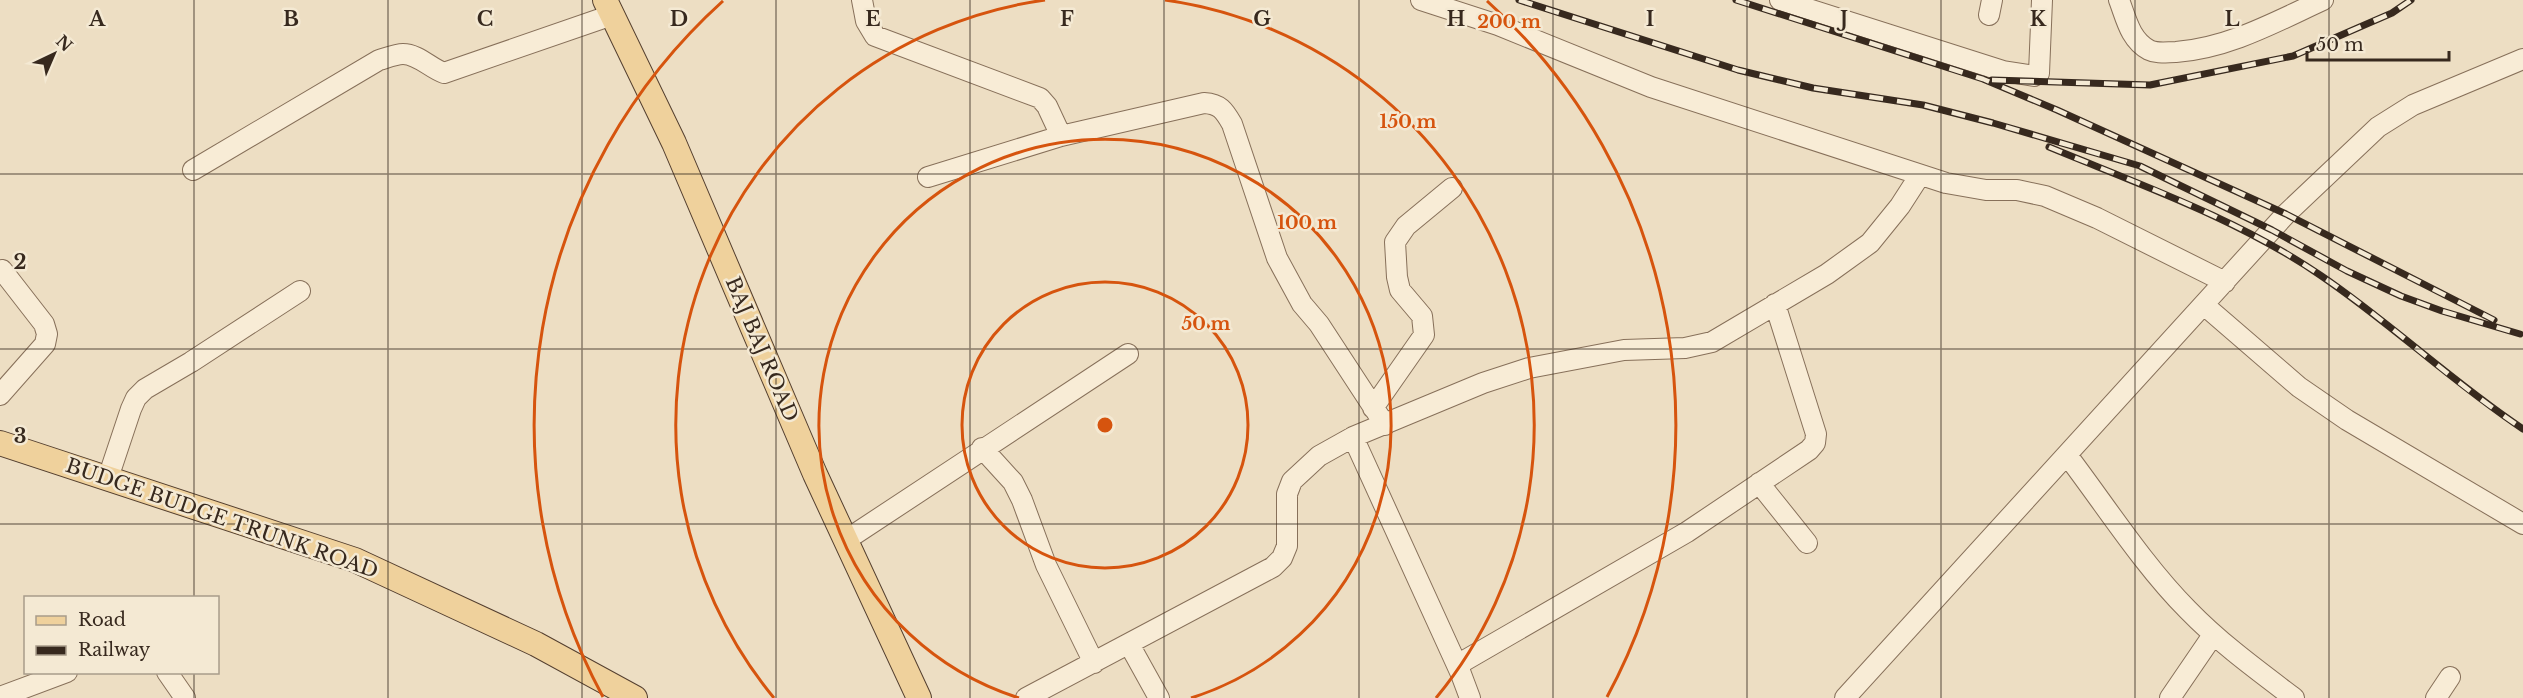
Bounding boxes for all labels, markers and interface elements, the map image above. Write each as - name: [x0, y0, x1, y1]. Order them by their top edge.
- text: A: [88, 7, 106, 31]
- text: B: [283, 7, 299, 31]
- text: C: [477, 7, 493, 31]
- text: D: [670, 7, 688, 31]
- text: E: [865, 7, 881, 31]
- text: F: [1060, 7, 1074, 31]
- text: G: [1253, 7, 1271, 31]
- text: H: [1447, 7, 1466, 31]
- text: I: [1646, 7, 1654, 31]
- text: J: [1836, 7, 1848, 31]
- text: K: [2030, 7, 2047, 31]
- text: L: [2224, 7, 2240, 31]
- text: 200 m: [1477, 11, 1541, 33]
- north arrow: [24, 24, 84, 84]
- scale bar: [2307, 24, 2450, 62]
- text: N: [52, 31, 77, 56]
- text: 50 m: [2316, 34, 2364, 56]
- text: 150 m: [1380, 111, 1437, 133]
- text: 100 m: [1277, 212, 1337, 234]
- text: 2: [13, 250, 27, 274]
- street label: BAJ BAJ ROAD: [721, 273, 803, 425]
- text: 50 m: [1182, 313, 1231, 335]
- centre of rings: [1095, 415, 1115, 435]
- text: 3: [14, 424, 26, 448]
- street label: BUDGE BUDGE TRUNK ROAD: [63, 453, 381, 583]
- legend: [24, 596, 219, 674]
- text: Road: [78, 609, 126, 631]
- text: Railway: [78, 639, 151, 661]

